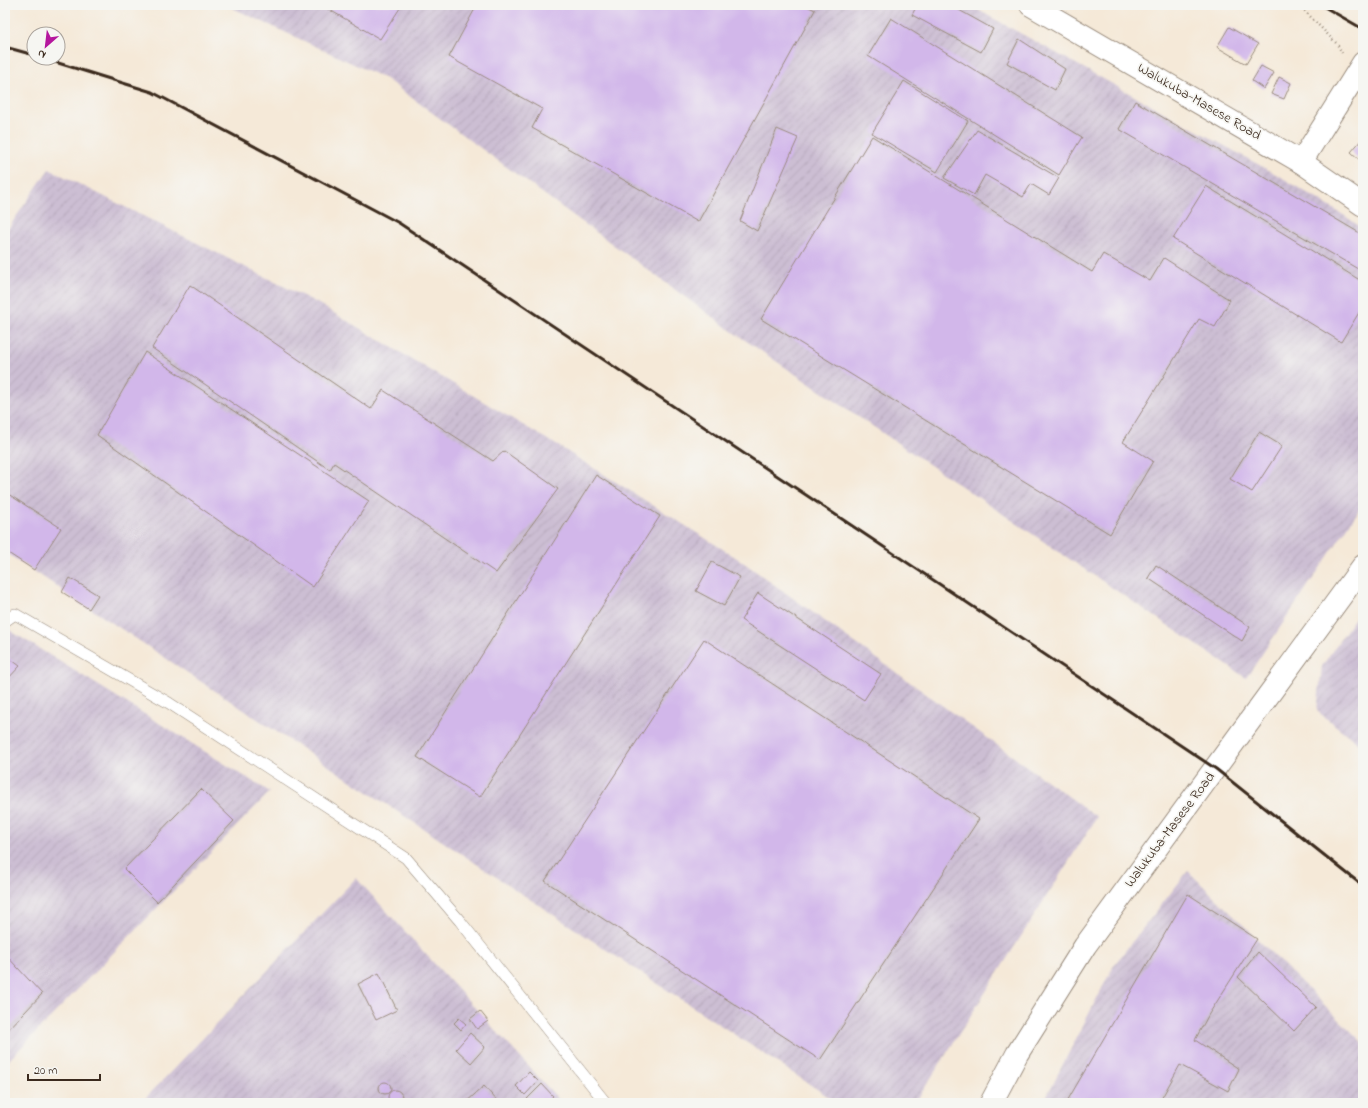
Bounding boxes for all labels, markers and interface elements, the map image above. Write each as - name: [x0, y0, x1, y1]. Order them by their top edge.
- north arrow: [26, 26, 66, 66]
- text: N: [35, 45, 49, 63]
- street label: Walukuba-Masese Road: [1133, 58, 1265, 146]
- street label: Walukuba-Masese Road: [1120, 768, 1221, 892]
- scale bar: [28, 1056, 100, 1082]
- text: 20 m: [34, 1062, 57, 1080]

